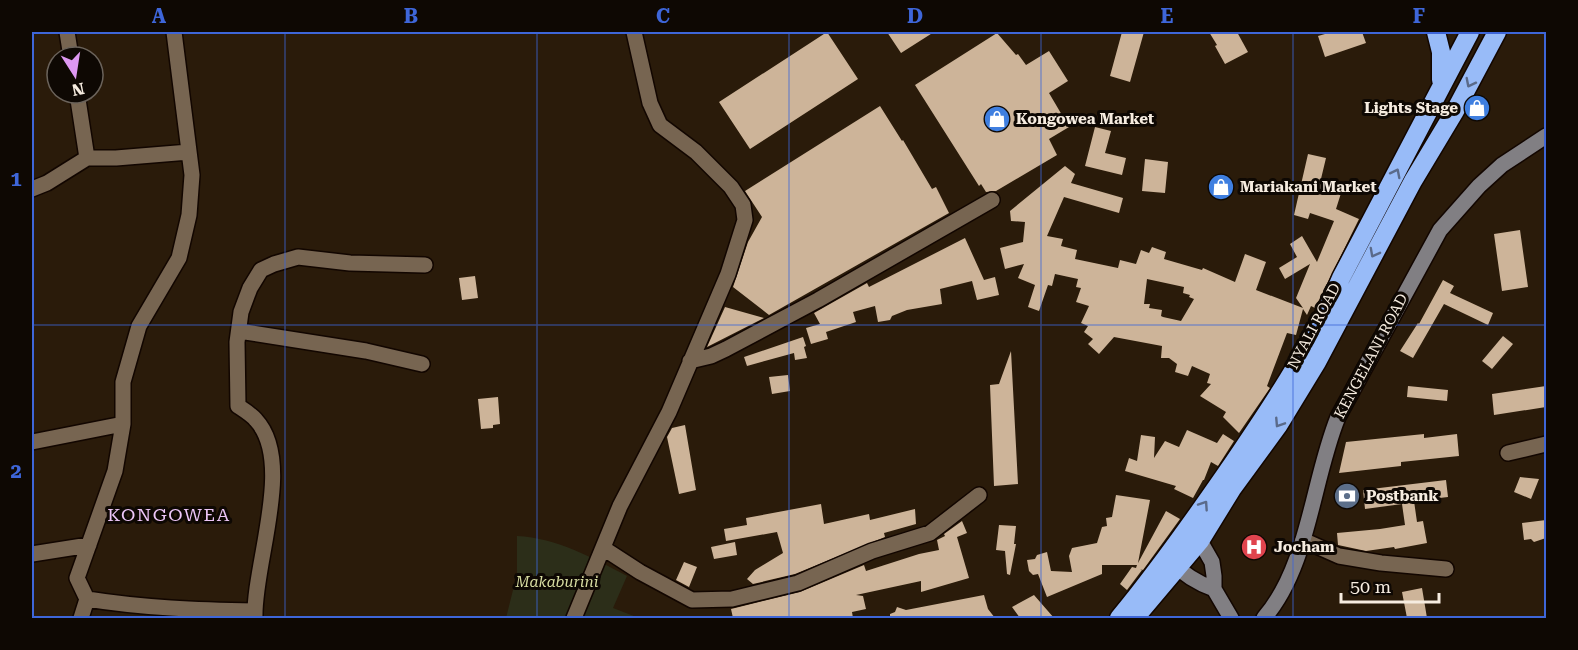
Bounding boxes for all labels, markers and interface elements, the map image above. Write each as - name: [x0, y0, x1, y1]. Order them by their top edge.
- text: A: [152, 4, 167, 28]
- text: B: [404, 4, 418, 28]
- text: C: [656, 4, 670, 28]
- text: D: [907, 4, 923, 28]
- text: E: [1161, 4, 1174, 28]
- text: F: [1413, 4, 1425, 28]
- north arrow: [45, 45, 105, 105]
- one-way arrow: [1465, 77, 1477, 88]
- text: N: [70, 79, 86, 100]
- shop icon: Lights Stage: [1462, 93, 1492, 123]
- place label: Lights Stage: [1364, 99, 1458, 117]
- shop icon: Kongowea Market: [982, 104, 1012, 134]
- place label: Kongowea Market: [1016, 110, 1154, 128]
- text: 1: [10, 167, 22, 191]
- one-way arrow: [1389, 168, 1400, 179]
- shop icon: Mariakani Market: [1206, 172, 1236, 202]
- place label: Mariakani Market: [1240, 178, 1377, 196]
- one-way arrow: [1370, 247, 1381, 257]
- street label: NYALI ROAD: [1284, 280, 1344, 372]
- street label: KENGELANI ROAD: [1330, 290, 1412, 422]
- one-way arrow: [1275, 416, 1286, 427]
- text: 2: [10, 459, 22, 483]
- bank icon: Postbank: [1332, 481, 1362, 511]
- place label: Postbank: [1366, 487, 1439, 505]
- one-way arrow: [1197, 500, 1208, 511]
- district label: KONGOWEA: [107, 504, 231, 525]
- hospital icon: Jocham: [1239, 532, 1269, 562]
- place label: Jocham: [1274, 538, 1335, 556]
- scale bar: [1341, 566, 1438, 604]
- park label: Makaburini: [514, 573, 599, 591]
- text: 50 m: [1350, 576, 1391, 597]

